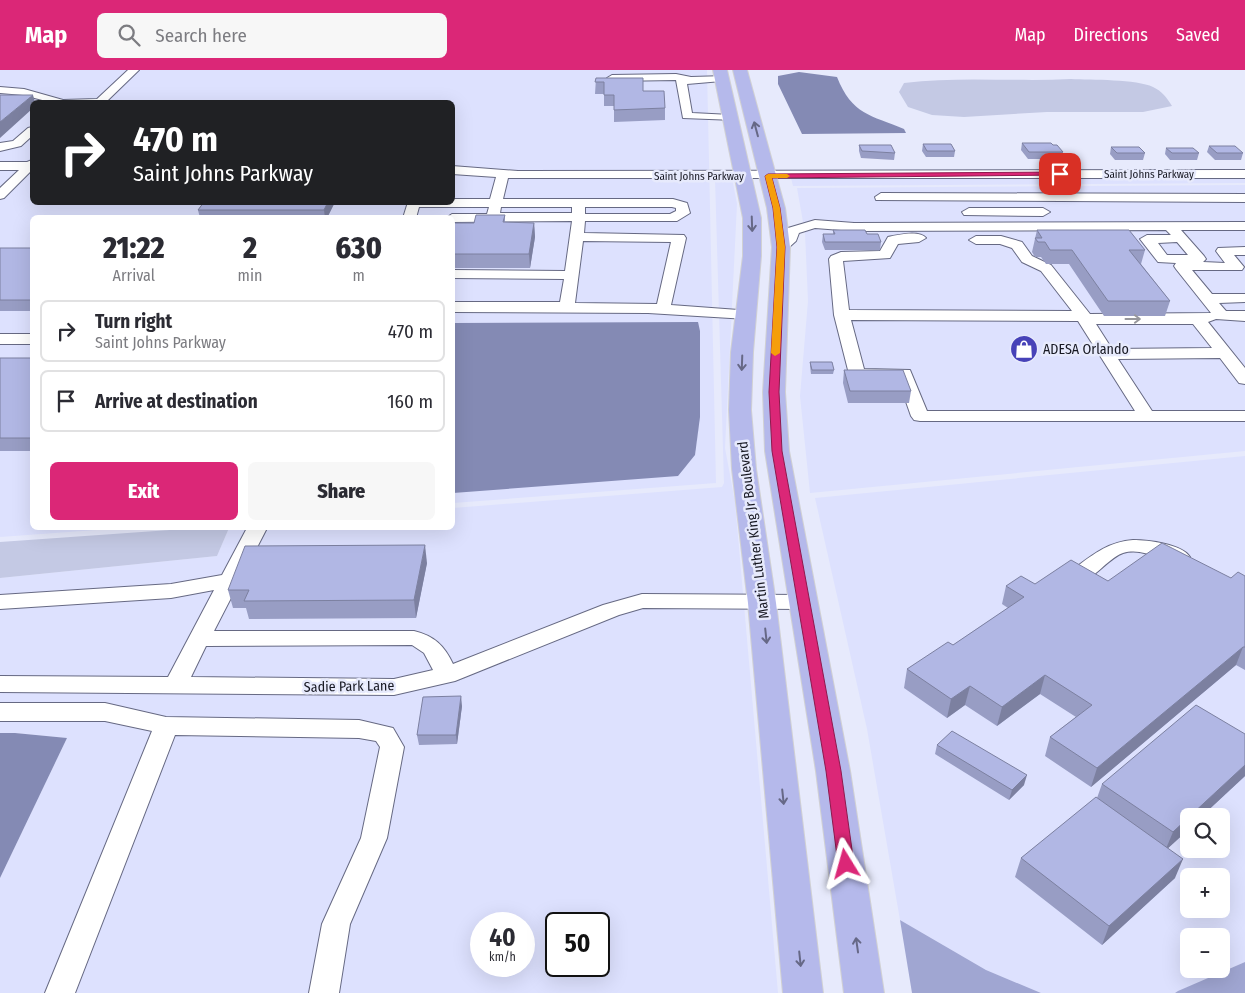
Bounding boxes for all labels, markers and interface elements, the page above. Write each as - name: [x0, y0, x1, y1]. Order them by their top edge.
- search box: [97, 13, 447, 58]
- text: Map: [25, 21, 67, 49]
- icon: search: [115, 21, 143, 49]
- text: Search here: [155, 24, 247, 47]
- text: Map: [1014, 24, 1046, 46]
- text: Directions: [1074, 24, 1148, 46]
- text: Saved: [1176, 24, 1220, 46]
- text: 470 m: [133, 118, 218, 160]
- icon: right: [50, 120, 115, 185]
- one-way arrow: [750, 121, 760, 137]
- pin: [1039, 153, 1081, 195]
- text: Saint Johns Parkway: [133, 160, 313, 187]
- icon: arrive: [1046, 160, 1074, 188]
- street label: Saint Johns Parkway: [1104, 168, 1194, 181]
- street label: Saint Johns Parkway: [654, 170, 744, 183]
- one-way arrow: [747, 216, 757, 232]
- text: 21:22: [103, 230, 165, 266]
- text: 2: [243, 230, 257, 266]
- text: 630: [335, 230, 382, 266]
- text: Arrival: [113, 266, 155, 285]
- text: min: [238, 266, 262, 285]
- text: m: [353, 266, 365, 285]
- text: Turn right: [95, 310, 172, 333]
- one-way arrow: [1125, 314, 1141, 324]
- icon: right: [52, 317, 80, 345]
- text: 470 m: [388, 320, 433, 343]
- text: Saint Johns Parkway: [95, 333, 226, 352]
- shop icon: ADESA Orlando: [1009, 334, 1039, 364]
- place label: ADESA Orlando: [1043, 341, 1129, 358]
- one-way arrow: [737, 355, 746, 371]
- icon: arrive: [52, 387, 80, 415]
- text: Arrive at destination: [95, 390, 258, 413]
- text: 160 m: [387, 390, 433, 413]
- street label: Martin Luther King Jr Boulevard: [734, 440, 773, 620]
- button: Exit: [50, 462, 238, 520]
- button: Share: [248, 462, 435, 520]
- one-way arrow: [761, 627, 770, 643]
- street label: Sadie Park Lane: [304, 677, 394, 696]
- one-way arrow: [778, 789, 788, 805]
- map controls: [1180, 808, 1230, 978]
- button: search: [1180, 808, 1230, 858]
- position arrow: [819, 837, 871, 889]
- button: +: [1180, 868, 1230, 918]
- speed limit sign: 50: [545, 912, 610, 977]
- text: 40: [489, 923, 516, 953]
- button: −: [1180, 928, 1230, 978]
- one-way arrow: [852, 937, 862, 953]
- text: km/h: [489, 950, 516, 964]
- one-way arrow: [795, 950, 805, 966]

